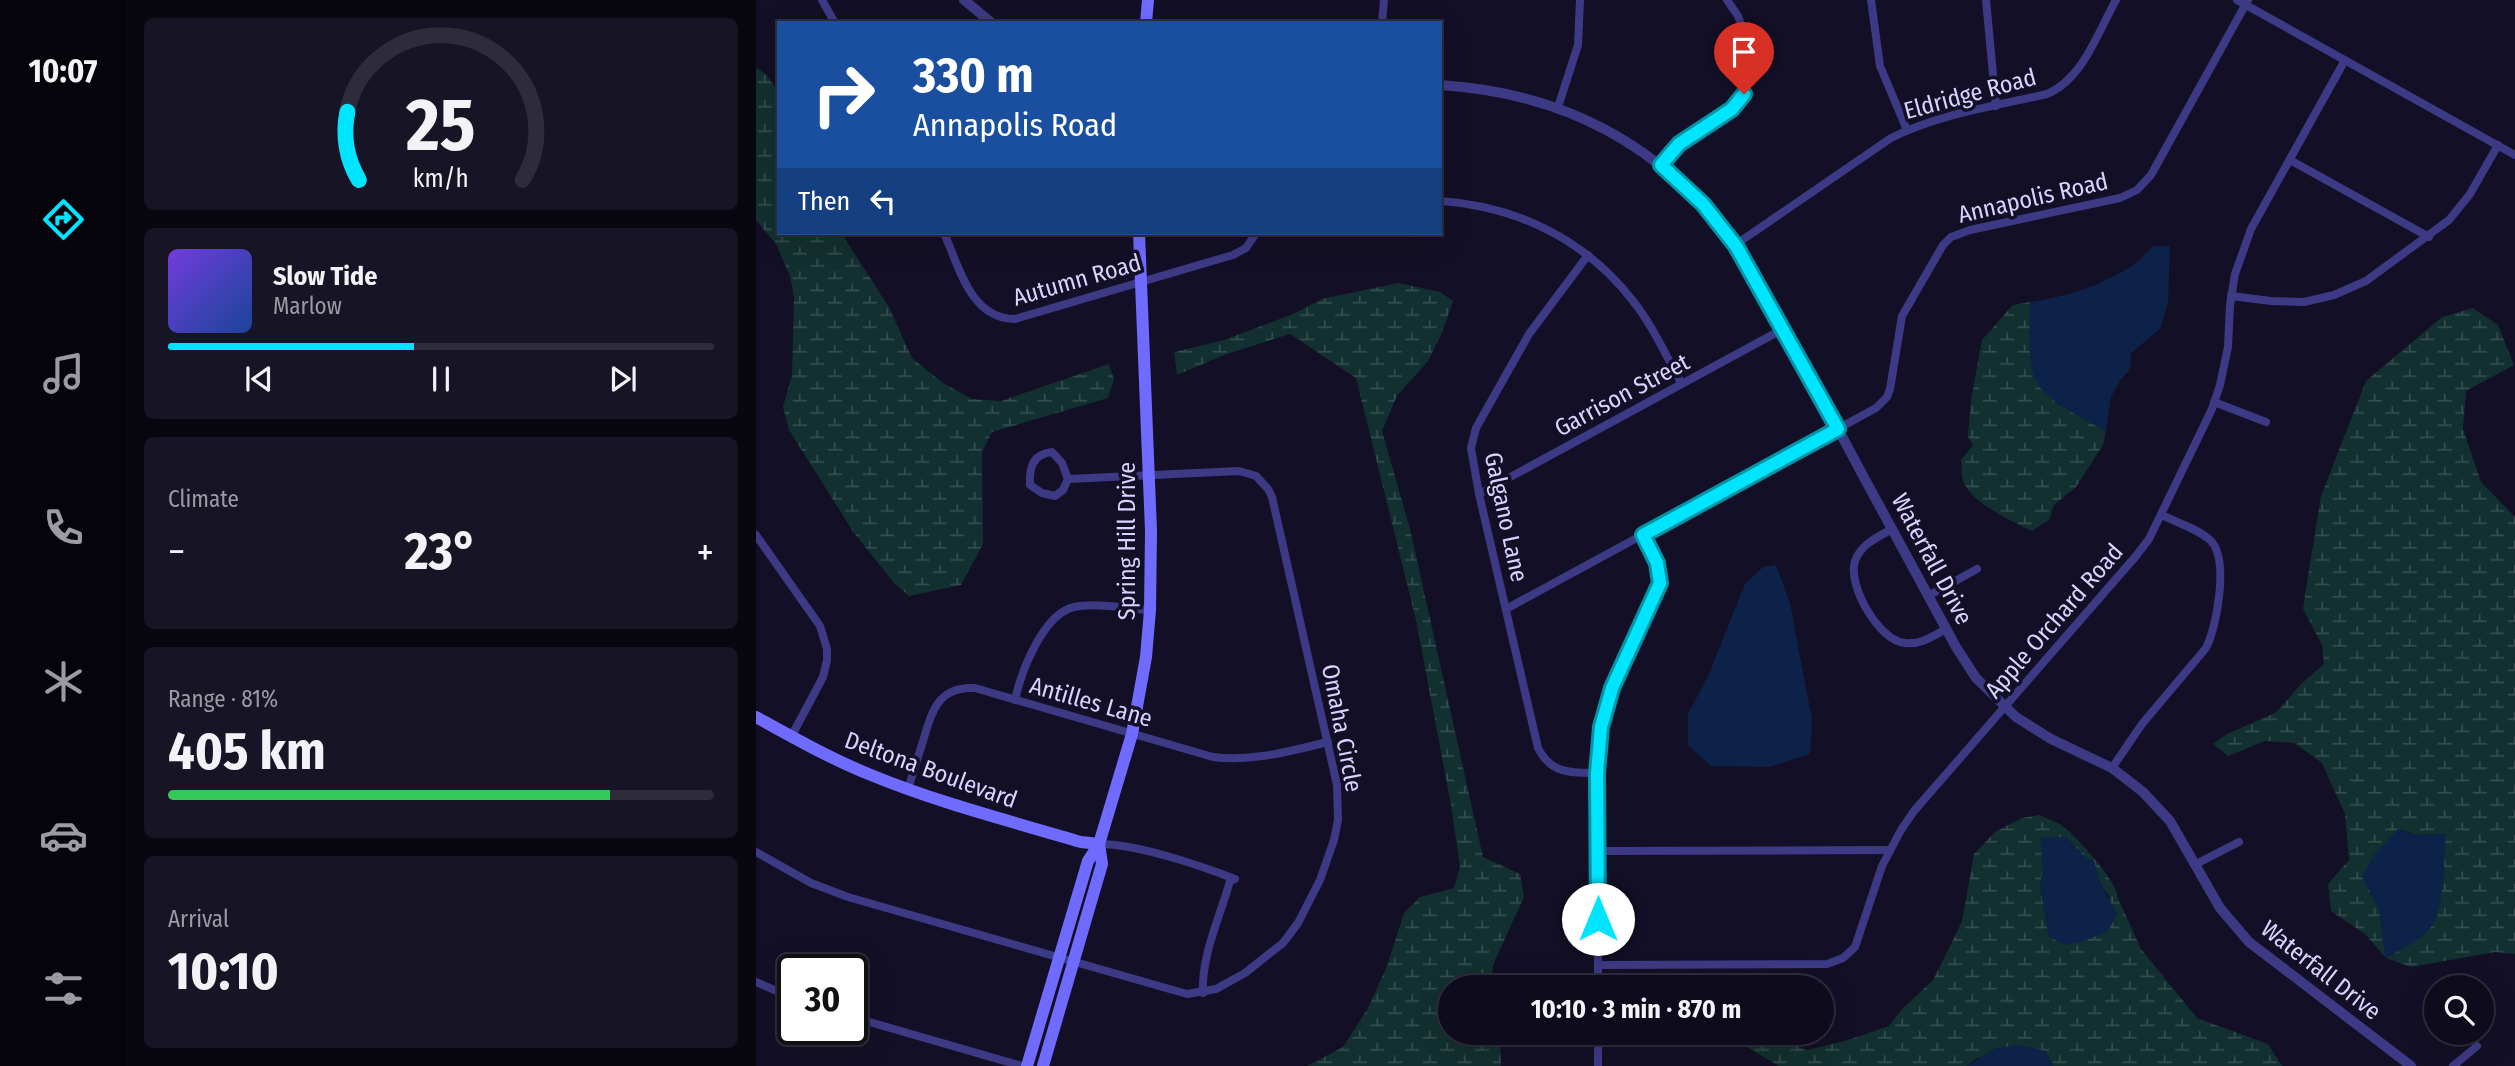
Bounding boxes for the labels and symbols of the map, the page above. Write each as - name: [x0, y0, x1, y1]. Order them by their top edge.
- pin: [1714, 22, 1774, 94]
- street label: Eldridge Road: [1901, 63, 2039, 125]
- street label: Annapolis Road: [1955, 167, 2111, 229]
- street label: Autumn Road: [1010, 248, 1144, 312]
- street label: Garrison Street: [1550, 348, 1694, 442]
- street label: Galgano Lane: [1479, 450, 1533, 584]
- street label: Spring Hill Drive: [1113, 462, 1141, 620]
- street label: Waterfall Drive: [1886, 489, 1978, 629]
- street label: Apple Orchard Road: [1979, 538, 2129, 704]
- street label: Omaha Circle: [1316, 662, 1368, 794]
- street label: Antilles Lane: [1026, 671, 1156, 733]
- street label: Deltona Boulevard: [841, 726, 1021, 814]
- position arrow: [1561, 882, 1635, 956]
- street label: Waterfall Drive: [2256, 915, 2386, 1025]
- speed limit sign: 30: [777, 954, 868, 1045]

